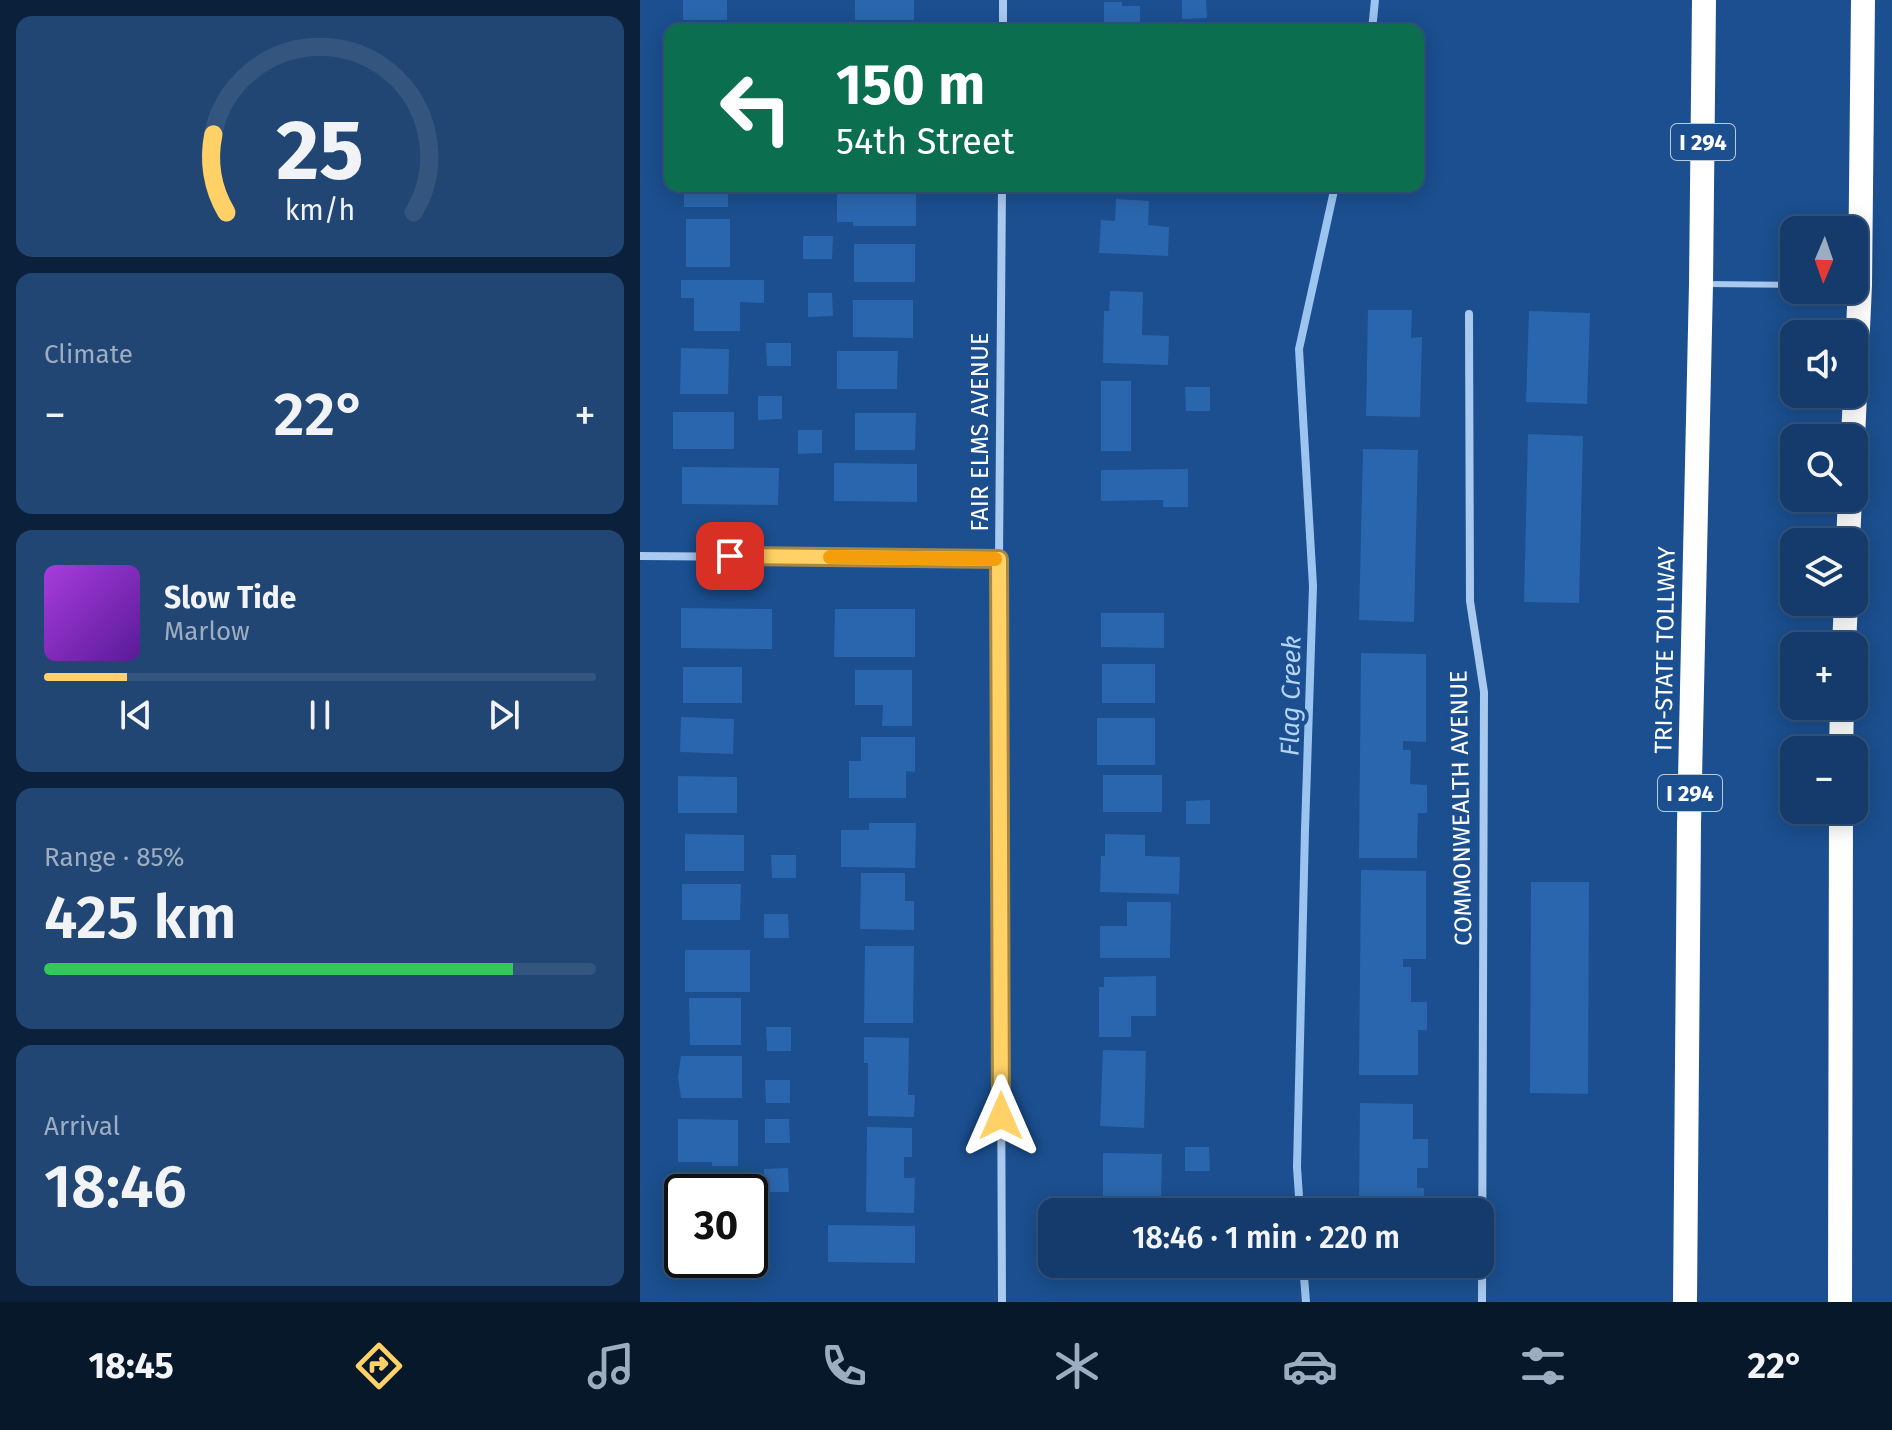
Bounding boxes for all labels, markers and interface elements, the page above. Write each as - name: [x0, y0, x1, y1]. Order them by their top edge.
- text: 150 m: [836, 52, 985, 119]
- icon: left: [704, 56, 808, 160]
- text: 25: [276, 100, 364, 200]
- text: 54th Street: [836, 120, 1015, 164]
- road number: I 294: [1671, 124, 1735, 160]
- text: km/h: [285, 193, 355, 228]
- north arrow: [1780, 216, 1868, 304]
- map controls: [1780, 216, 1868, 824]
- button: sound: [1780, 320, 1868, 408]
- street label: FAIR ELMS AVENUE: [966, 332, 994, 532]
- text: Climate: [44, 339, 133, 370]
- text: 22°: [274, 379, 366, 451]
- text: −: [44, 389, 66, 442]
- text: +: [574, 389, 596, 442]
- button: search: [1780, 424, 1868, 512]
- pin: [696, 522, 764, 590]
- button: layers: [1780, 528, 1868, 616]
- icon: arrive: [708, 534, 752, 578]
- street label: TRI-STATE TOLLWAY: [1649, 545, 1681, 754]
- text: Slow Tide: [164, 580, 296, 616]
- text: Marlow: [164, 616, 250, 647]
- button: +: [1780, 632, 1868, 720]
- water label: Flag Creek: [1274, 636, 1308, 756]
- street label: COMMONWEALTH AVENUE: [1445, 670, 1477, 946]
- icon: previous: [114, 693, 158, 737]
- icon: pause: [298, 693, 342, 737]
- icon: next: [482, 693, 526, 737]
- button: −: [1780, 736, 1868, 824]
- road number: I 294: [1658, 775, 1722, 811]
- text: Range · 85%: [44, 842, 184, 873]
- text: 425 km: [44, 882, 237, 954]
- position arrow: [959, 1074, 1043, 1158]
- text: Arrival: [44, 1111, 120, 1142]
- text: 18:46: [44, 1151, 187, 1223]
- speed limit sign: 30: [664, 1174, 768, 1278]
- text: 18:46 · 1 min · 220 m: [1132, 1220, 1400, 1256]
- icon: directions: [351, 1338, 407, 1394]
- icon: music: [583, 1338, 639, 1394]
- icon: phone: [816, 1338, 872, 1394]
- icon: climate: [1049, 1338, 1105, 1394]
- icon: car: [1282, 1338, 1338, 1394]
- icon: filters: [1515, 1338, 1571, 1394]
- text: 18:45: [88, 1344, 174, 1388]
- text: 22°: [1748, 1344, 1804, 1388]

